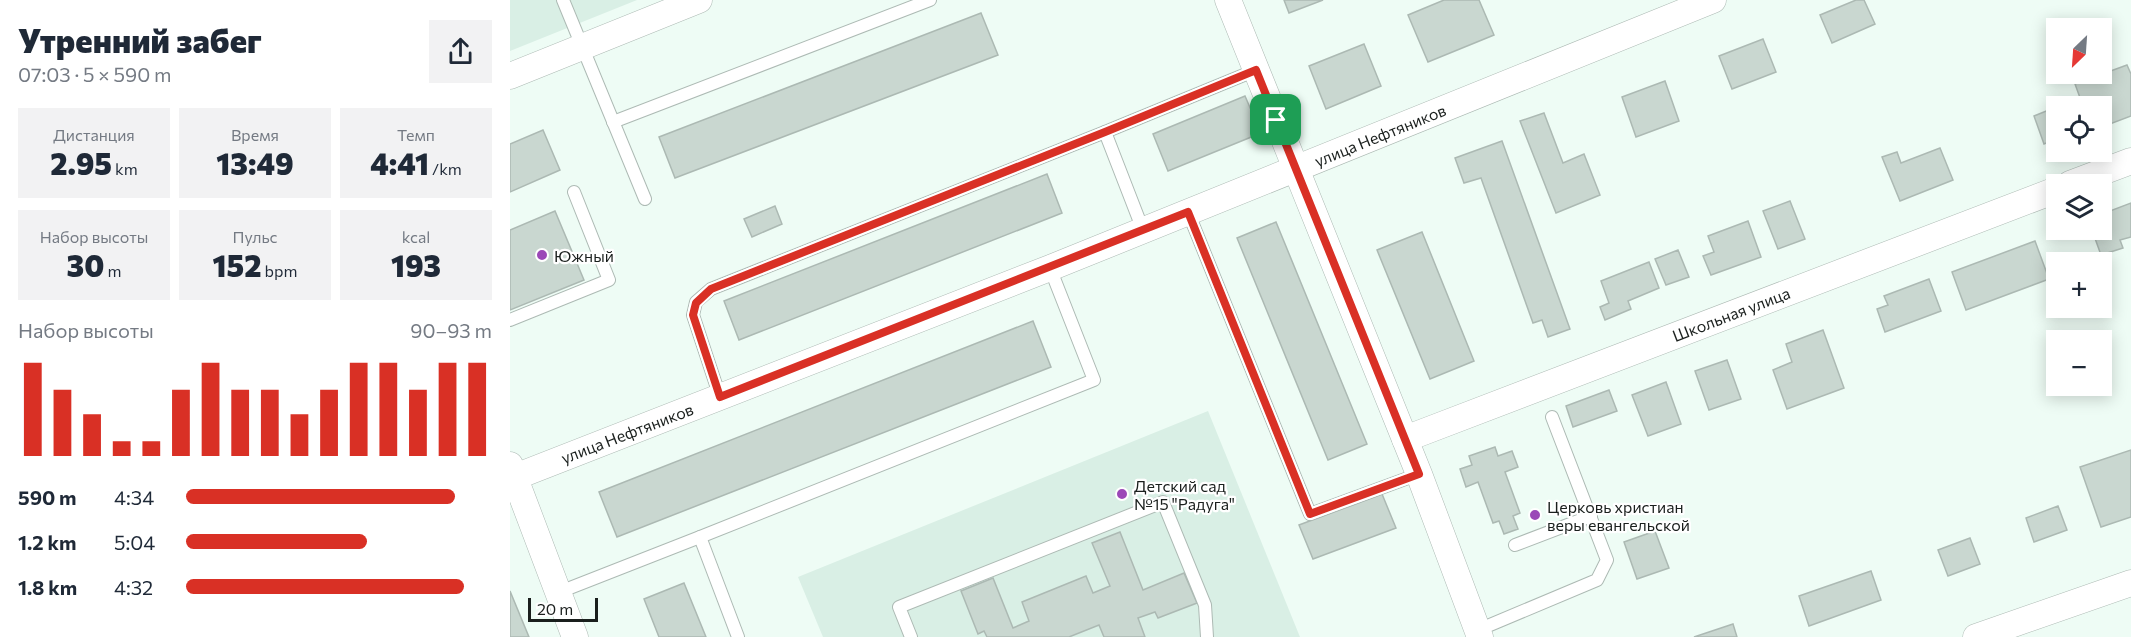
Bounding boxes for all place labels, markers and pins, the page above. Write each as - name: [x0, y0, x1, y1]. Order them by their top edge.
- pin: [1250, 94, 1301, 145]
- place label: Южный: [554, 246, 614, 265]
- marker: Южный: [535, 248, 549, 262]
- place label: Детский сад №15 "Радуга": [1134, 476, 1235, 513]
- marker: Детский сад №15 "Радуга": [1115, 487, 1129, 501]
- place label: Церковь христиан веры евангельской: [1547, 497, 1690, 534]
- marker: Церковь христиан веры евангельской: [1528, 508, 1542, 522]

